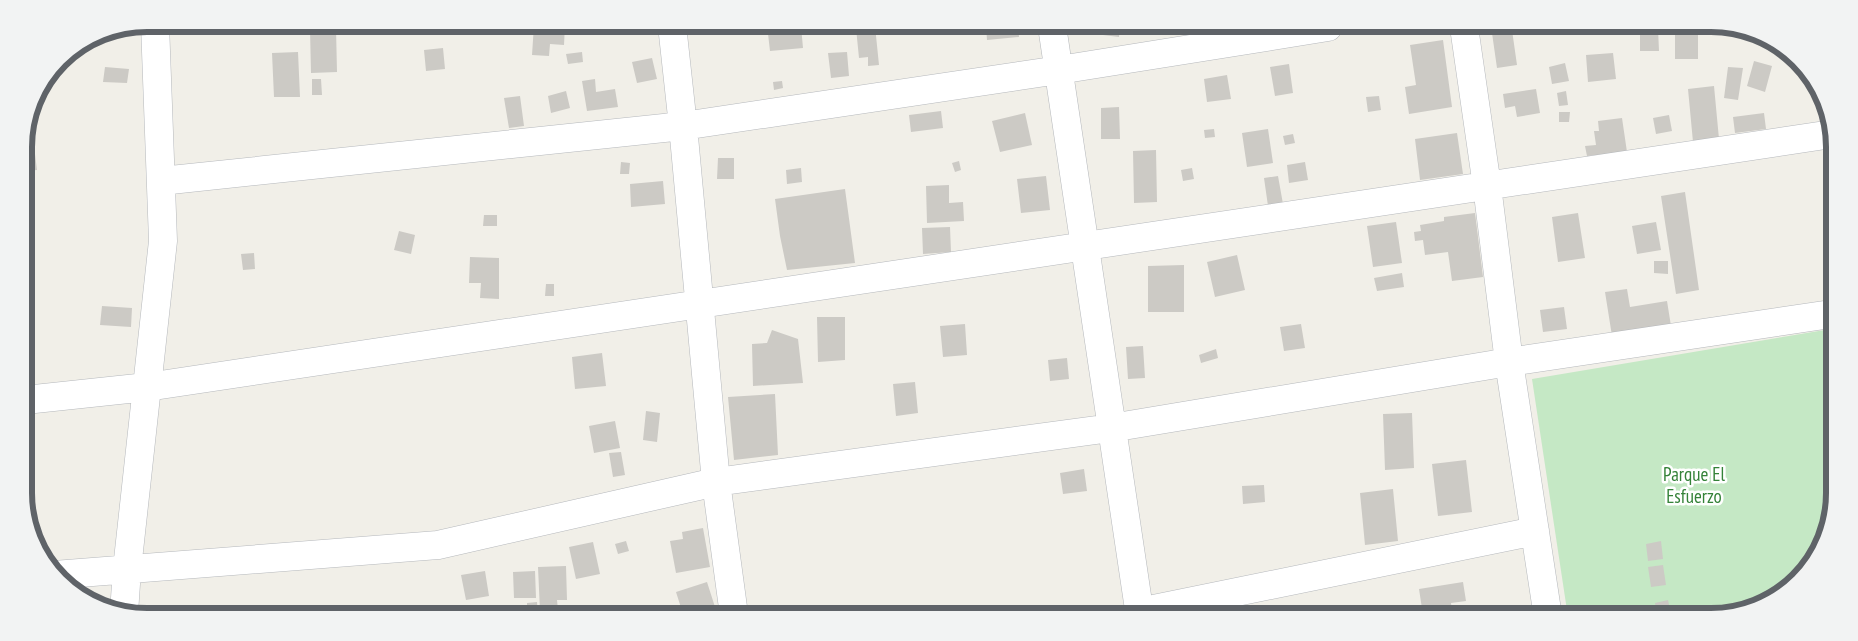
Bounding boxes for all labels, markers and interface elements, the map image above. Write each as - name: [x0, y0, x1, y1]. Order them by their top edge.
- park label: Parque El Esfuerzo: [1663, 462, 1725, 508]

